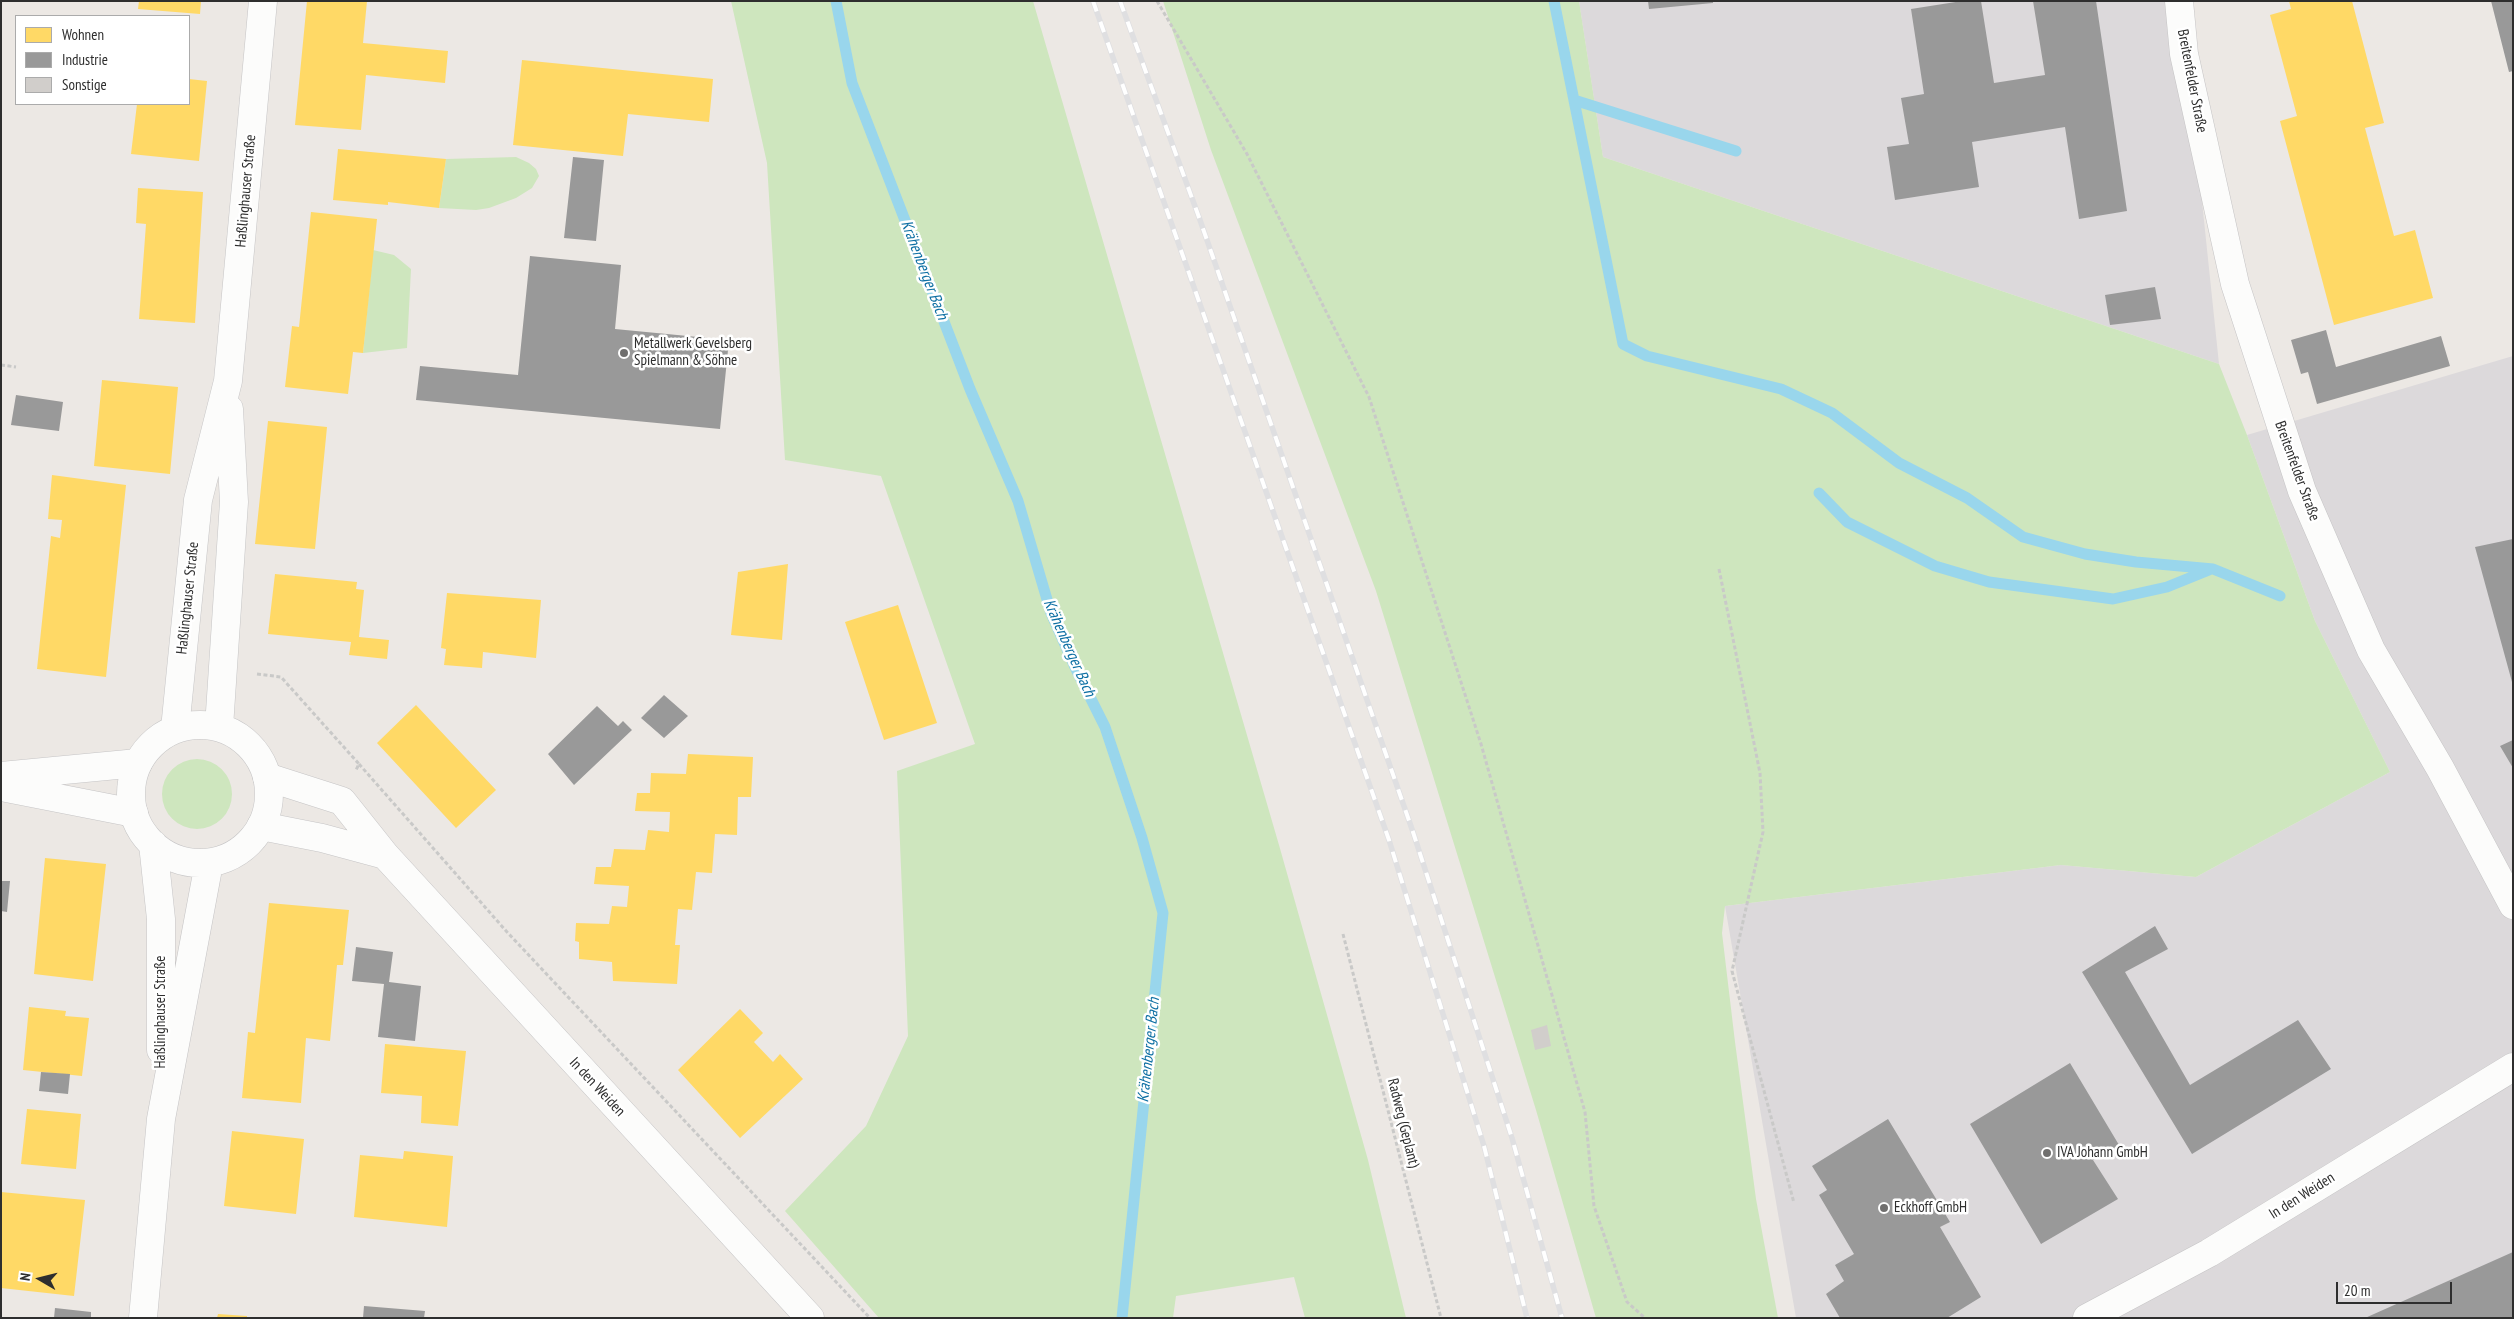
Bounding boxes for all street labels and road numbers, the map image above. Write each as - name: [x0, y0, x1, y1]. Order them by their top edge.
- street label: Breitenfelder Straße: [2173, 28, 2211, 134]
- street label: Haßlinghauser Straße: [232, 134, 260, 248]
- street label: Breitenfelder Straße: [2271, 419, 2323, 523]
- street label: Haßlinghauser Straße: [173, 541, 203, 655]
- street label: Haßlinghauser Straße: [152, 955, 170, 1069]
- street label: In den Weiden: [565, 1054, 629, 1120]
- street label: Radweg (Geplant): [1383, 1076, 1423, 1170]
- street label: In den Weiden: [2266, 1169, 2338, 1223]

